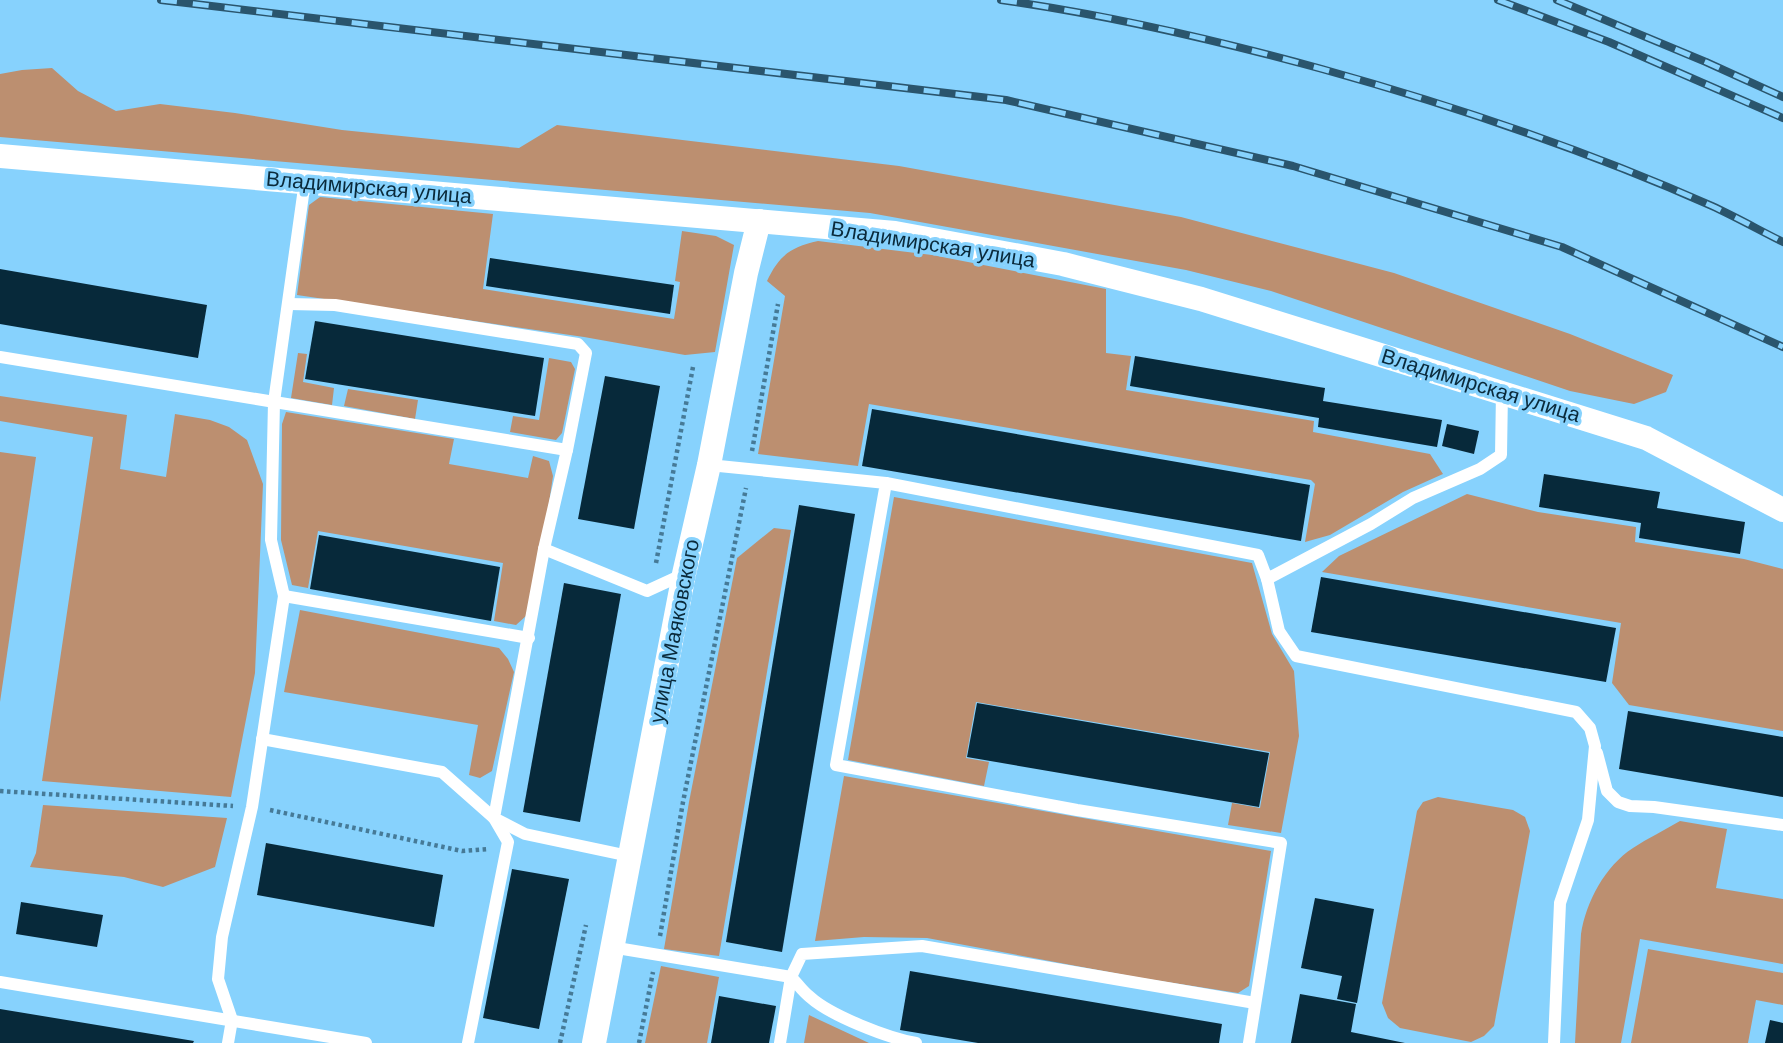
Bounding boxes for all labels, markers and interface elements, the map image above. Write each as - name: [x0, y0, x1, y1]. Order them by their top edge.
- street label: Владимирская улица: [265, 167, 473, 207]
- street label: Владимирская улица: [829, 216, 1037, 272]
- street label: Владимирская улица: [1379, 344, 1583, 426]
- street label: улица Маяковского: [645, 537, 703, 725]

